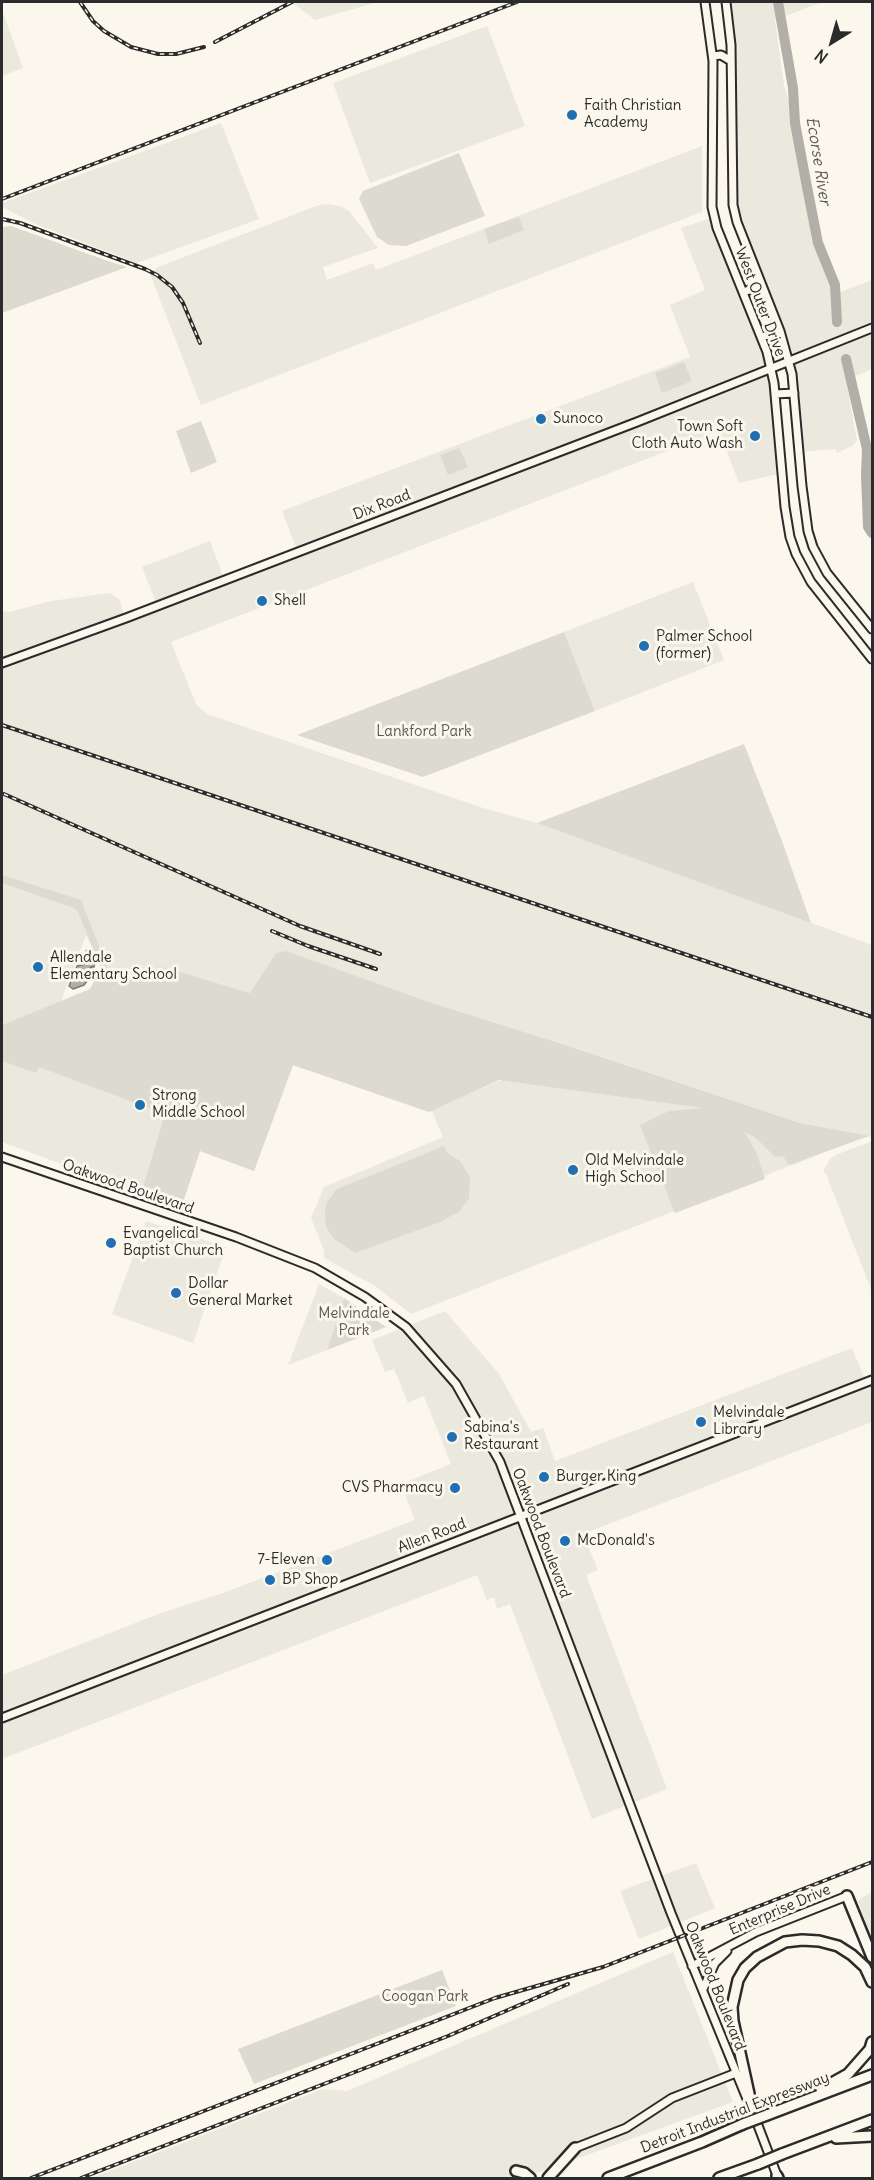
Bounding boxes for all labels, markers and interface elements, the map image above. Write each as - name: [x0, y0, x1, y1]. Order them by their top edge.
- north arrow: [802, 12, 862, 72]
- text: N: [811, 45, 832, 68]
- place label: Faith Christian Academy: [584, 97, 681, 132]
- marker: Faith Christian Academy: [565, 108, 579, 122]
- water label: Ecorse River: [802, 116, 834, 206]
- street label: West Outer Drive: [731, 245, 789, 359]
- place label: Sunoco: [553, 410, 603, 428]
- marker: Sunoco: [534, 412, 548, 426]
- place label: Town Soft Cloth Auto Wash: [632, 418, 743, 453]
- marker: Town Soft Cloth Auto Wash: [748, 429, 762, 443]
- street label: Dix Road: [351, 486, 413, 524]
- place label: Shell: [274, 592, 306, 610]
- marker: Shell: [255, 594, 269, 608]
- place label: Palmer School (former): [656, 628, 752, 663]
- marker: Palmer School (former): [637, 639, 651, 653]
- park label: Lankford Park: [376, 723, 472, 741]
- place label: Allendale Elementary School: [50, 949, 177, 984]
- marker: Allendale Elementary School: [31, 960, 45, 974]
- place label: Strong Middle School: [152, 1087, 245, 1122]
- marker: Strong Middle School: [133, 1098, 147, 1112]
- place label: Old Melvindale High School: [585, 1152, 684, 1187]
- street label: Oakwood Boulevard: [60, 1156, 196, 1218]
- marker: Old Melvindale High School: [566, 1163, 580, 1177]
- place label: Evangelical Baptist Church: [123, 1225, 223, 1260]
- marker: Evangelical Baptist Church: [104, 1236, 118, 1250]
- place label: Dollar General Market: [188, 1275, 293, 1310]
- marker: Dollar General Market: [169, 1286, 183, 1300]
- park label: Melvindale Park: [318, 1305, 390, 1340]
- place label: Melvindale Library: [713, 1404, 785, 1439]
- marker: Melvindale Library: [694, 1415, 708, 1429]
- place label: Sabina's Restaurant: [464, 1419, 539, 1454]
- marker: Sabina's Restaurant: [445, 1430, 459, 1444]
- street label: Oakwood Boulevard: [508, 1465, 574, 1601]
- place label: Burger King: [556, 1468, 636, 1486]
- marker: Burger King: [537, 1470, 551, 1484]
- place label: CVS Pharmacy: [342, 1479, 443, 1497]
- marker: CVS Pharmacy: [448, 1481, 462, 1495]
- street label: Allen Road: [395, 1515, 469, 1557]
- place label: McDonald's: [577, 1532, 655, 1550]
- marker: McDonald's: [558, 1534, 572, 1548]
- place label: 7-Eleven: [257, 1551, 315, 1569]
- marker: 7-Eleven: [320, 1553, 334, 1567]
- place label: BP Shop: [282, 1571, 338, 1589]
- marker: BP Shop: [263, 1573, 277, 1587]
- street label: Enterprise Drive: [727, 1881, 833, 1939]
- street label: Oakwood Boulevard: [681, 1919, 749, 2053]
- park label: Coogan Park: [382, 1988, 468, 2006]
- street label: Detroit Industrial Expressway: [638, 2069, 832, 2157]

